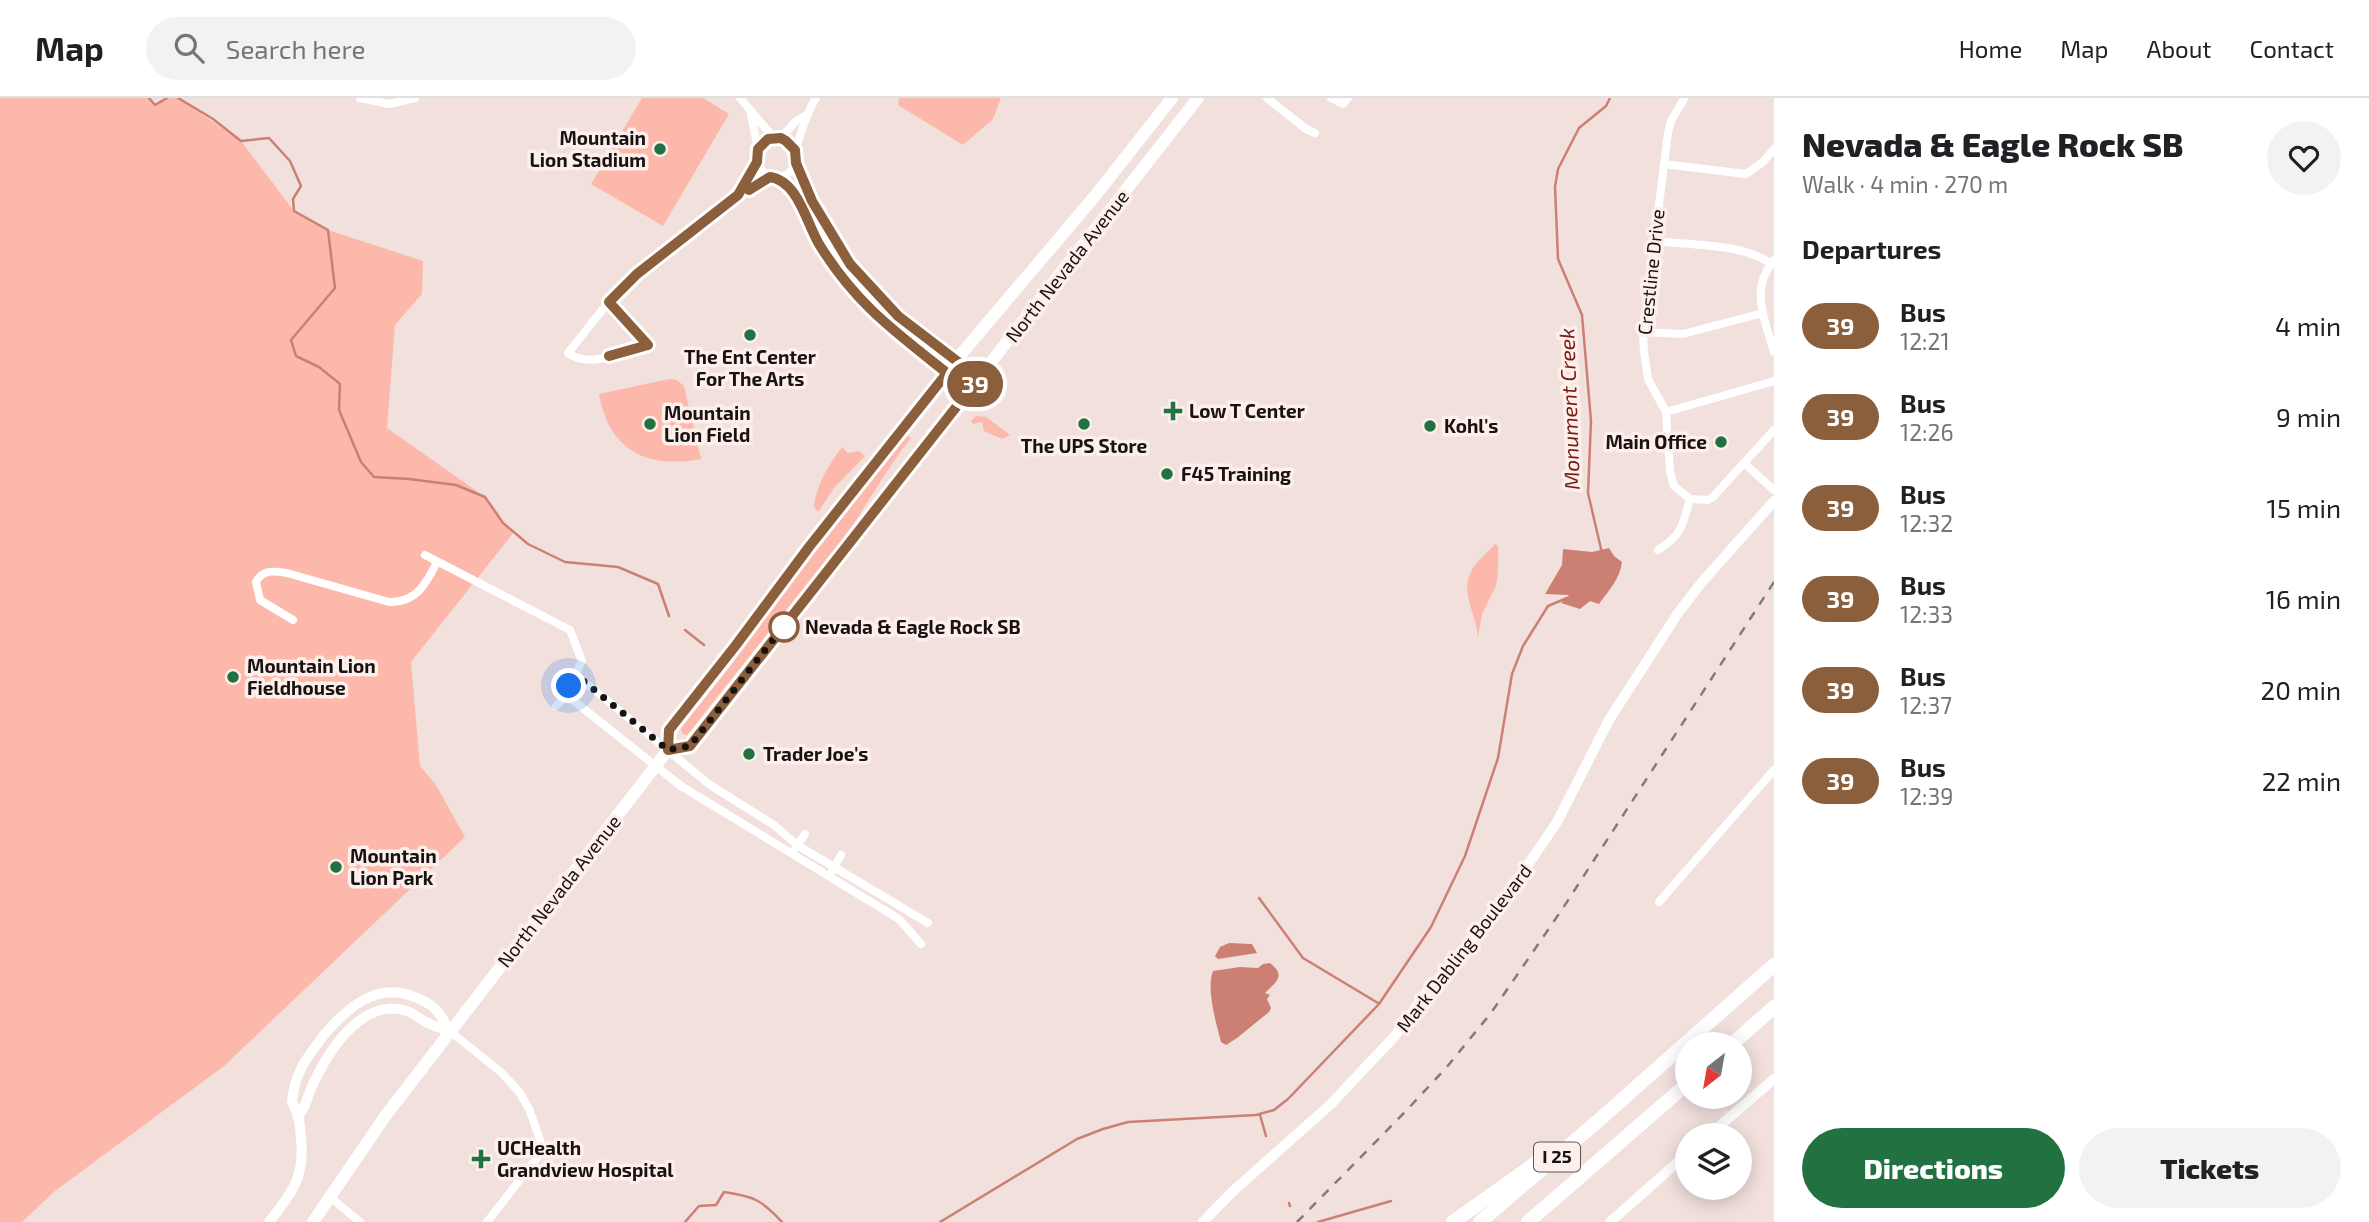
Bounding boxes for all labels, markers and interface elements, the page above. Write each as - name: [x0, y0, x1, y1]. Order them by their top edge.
- search box: [146, 17, 636, 80]
- text: Map: [35, 28, 104, 68]
- icon: search: [170, 29, 208, 67]
- text: Search here: [226, 33, 365, 64]
- text: Home: [1959, 34, 2022, 63]
- text: Map: [2060, 34, 2108, 63]
- text: About: [2146, 34, 2212, 63]
- text: Contact: [2250, 34, 2334, 63]
- button: heart: [2267, 121, 2341, 195]
- text: Nevada & Eagle Rock SB: [1802, 124, 2184, 164]
- place label: Mountain Lion Stadium: [530, 126, 646, 171]
- marker: Mountain Lion Stadium: [652, 141, 668, 157]
- text: Walk · 4 min · 270 m: [1802, 170, 2008, 198]
- street label: North Nevada Avenue: [1000, 185, 1133, 346]
- street label: Crestline Drive: [1632, 208, 1669, 336]
- text: Departures: [1802, 233, 1941, 264]
- text: Bus: [1900, 296, 1946, 327]
- text: 4 min: [2275, 310, 2341, 341]
- text: 39: [1827, 311, 1854, 340]
- marker: The Ent Center For The Arts: [742, 327, 758, 343]
- text: 12:21: [1900, 327, 1950, 355]
- water label: Monument Creek: [1553, 328, 1584, 491]
- place label: The Ent Center For The Arts: [684, 345, 816, 390]
- line badge: 39: [944, 361, 1006, 407]
- text: 39: [961, 369, 989, 398]
- text: Bus: [1900, 387, 1946, 418]
- place label: Low T Center: [1189, 399, 1305, 422]
- place label: Mountain Lion Field: [664, 401, 751, 446]
- marker: Low T Center: [1163, 401, 1183, 421]
- text: 9 min: [2276, 401, 2341, 432]
- text: 39: [1827, 402, 1854, 431]
- place label: Kohl's: [1444, 414, 1498, 437]
- marker: Mountain Lion Field: [642, 416, 658, 432]
- marker: The UPS Store: [1076, 416, 1092, 432]
- marker: Kohl's: [1422, 418, 1438, 434]
- text: 12:26: [1900, 418, 1954, 446]
- place label: Main Office: [1605, 430, 1707, 453]
- place label: The UPS Store: [1021, 434, 1148, 457]
- marker: Main Office: [1713, 434, 1729, 450]
- place label: F45 Training: [1181, 462, 1291, 485]
- marker: F45 Training: [1159, 466, 1175, 482]
- text: Bus: [1900, 478, 1946, 509]
- text: 15 min: [2267, 492, 2341, 523]
- text: 39: [1827, 493, 1854, 522]
- text: 12:32: [1900, 509, 1953, 537]
- text: Bus: [1900, 569, 1946, 600]
- text: 16 min: [2266, 583, 2341, 614]
- text: 39: [1827, 584, 1854, 613]
- text: 12:33: [1900, 600, 1953, 628]
- marker: Nevada & Eagle Rock SB: [769, 612, 799, 642]
- place label: Nevada & Eagle Rock SB: [805, 615, 1021, 638]
- place label: Mountain Lion Fieldhouse: [247, 654, 376, 699]
- text: Bus: [1900, 660, 1946, 691]
- your location: [551, 668, 586, 703]
- marker: Mountain Lion Fieldhouse: [225, 669, 241, 685]
- text: 20 min: [2261, 674, 2341, 705]
- text: 39: [1827, 675, 1854, 704]
- text: 12:37: [1900, 691, 1952, 719]
- place label: Trader Joe's: [763, 742, 868, 765]
- marker: Trader Joe's: [741, 746, 757, 762]
- text: Bus: [1900, 751, 1946, 782]
- text: 22 min: [2262, 765, 2341, 796]
- text: 39: [1827, 766, 1854, 795]
- text: 12:39: [1900, 782, 1953, 810]
- street label: North Nevada Avenue: [492, 810, 625, 971]
- place label: Mountain Lion Park: [350, 844, 437, 889]
- marker: Mountain Lion Park: [328, 859, 344, 875]
- street label: Mark Dabling Boulevard: [1391, 859, 1536, 1036]
- north arrow: [1675, 1032, 1752, 1110]
- map controls: [1675, 1032, 1752, 1200]
- button: layers: [1675, 1123, 1752, 1200]
- button: Directions: [1802, 1128, 2065, 1208]
- button: Tickets: [2079, 1128, 2341, 1208]
- place label: UCHealth Grandview Hospital: [497, 1136, 674, 1181]
- road number: I 25: [1534, 1142, 1580, 1172]
- marker: UCHealth Grandview Hospital: [471, 1149, 491, 1169]

